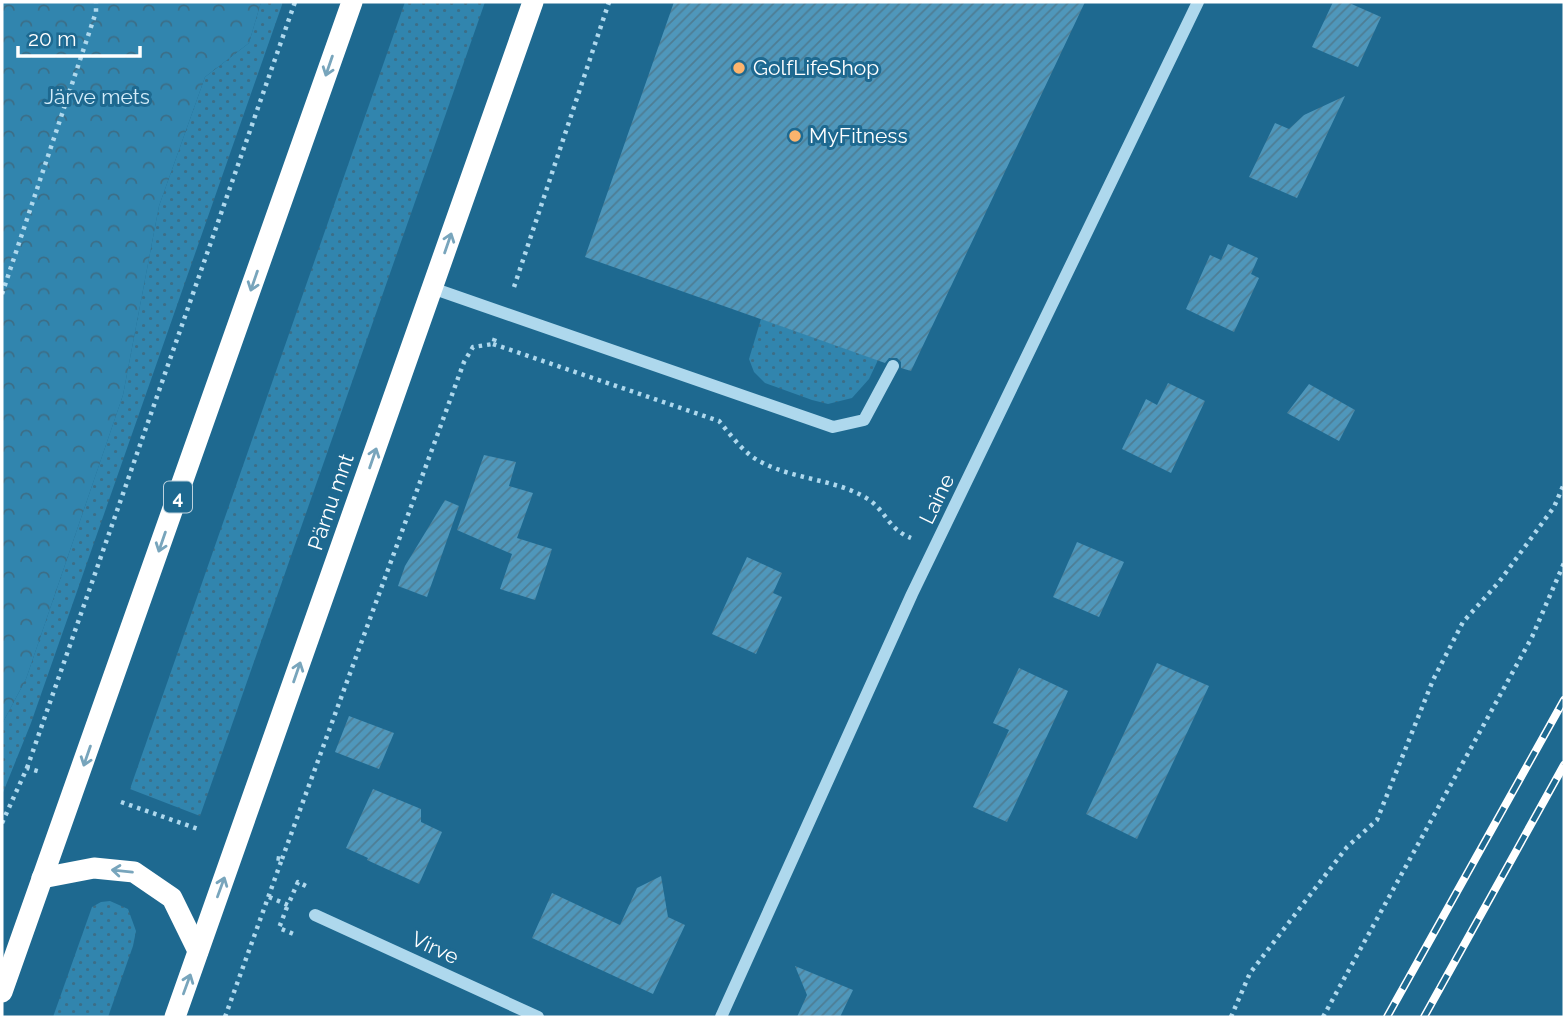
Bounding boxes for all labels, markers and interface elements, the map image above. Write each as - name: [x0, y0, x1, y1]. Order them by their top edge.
- scale bar: [18, 14, 140, 58]
- text: 20 m: [28, 26, 76, 51]
- one-way arrow: [322, 55, 334, 77]
- place label: GolfLifeShop: [753, 55, 879, 80]
- marker: GolfLifeShop: [731, 60, 747, 76]
- park label: Järve mets: [44, 84, 150, 109]
- place label: MyFitness: [809, 123, 908, 148]
- marker: MyFitness: [787, 128, 803, 144]
- one-way arrow: [443, 233, 455, 255]
- one-way arrow: [247, 269, 259, 291]
- one-way arrow: [367, 447, 380, 469]
- street label: Pärnu mnt: [302, 450, 359, 553]
- street label: Laine: [914, 470, 959, 528]
- road number: 4: [164, 482, 192, 512]
- one-way arrow: [155, 530, 167, 552]
- one-way arrow: [292, 662, 304, 684]
- one-way arrow: [80, 745, 92, 767]
- one-way arrow: [111, 864, 134, 877]
- one-way arrow: [216, 876, 228, 898]
- street label: Virve: [408, 926, 463, 969]
- one-way arrow: [181, 974, 194, 996]

